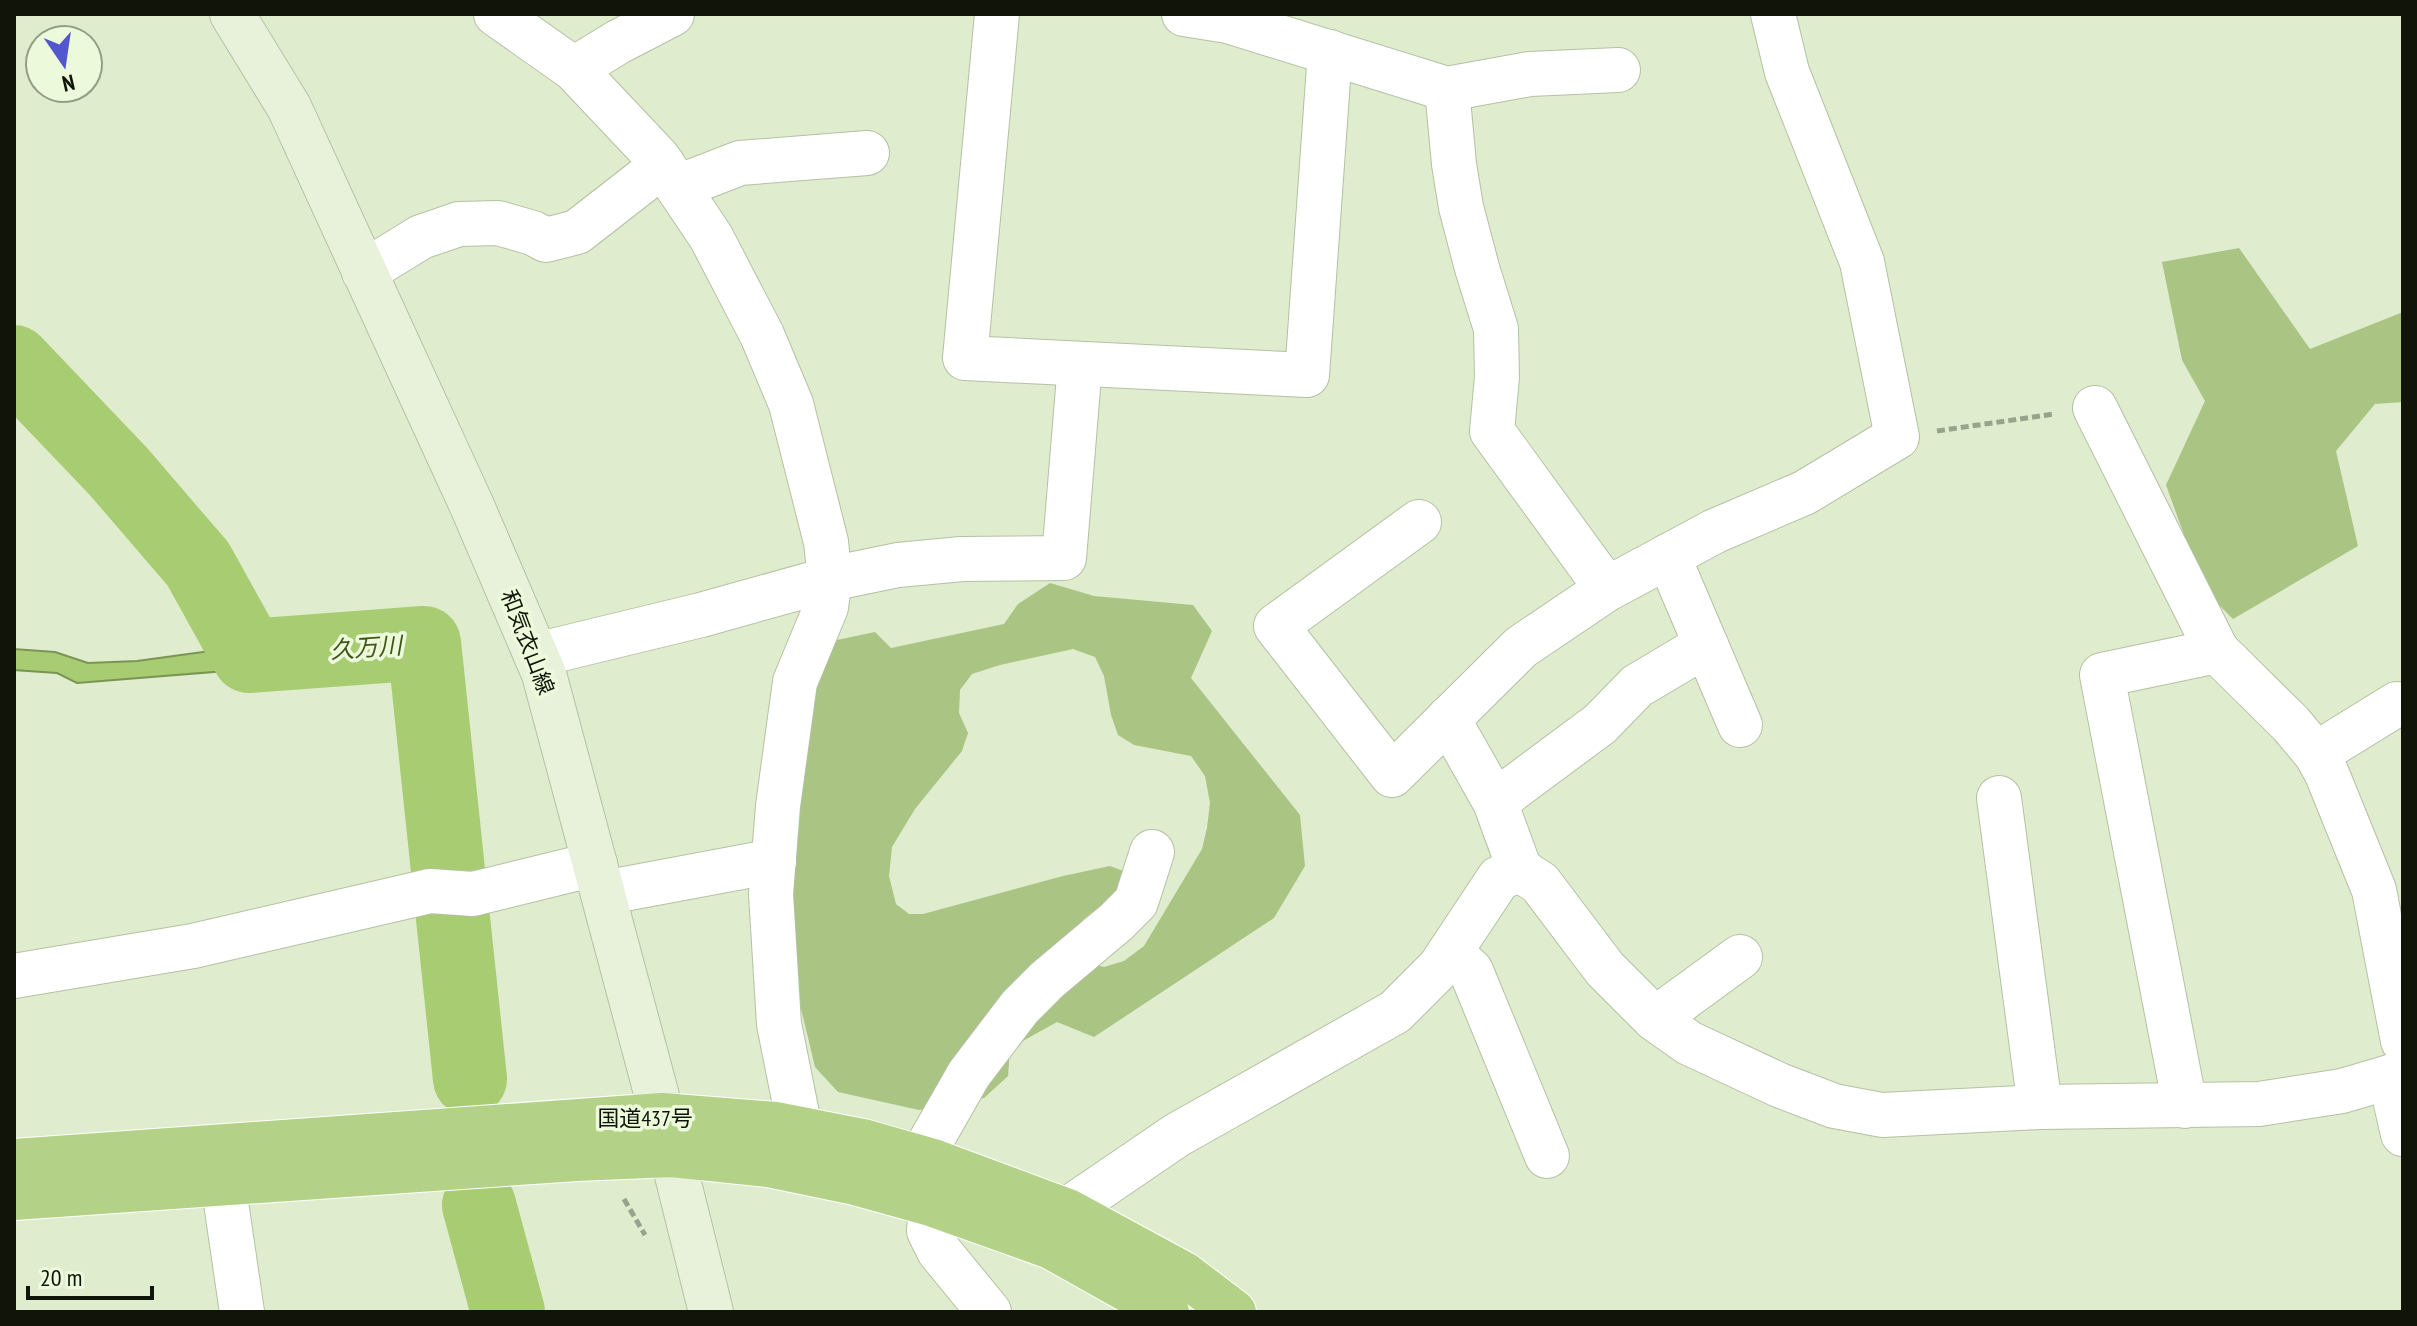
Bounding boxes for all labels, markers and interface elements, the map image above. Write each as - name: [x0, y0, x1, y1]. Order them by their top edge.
- north arrow: [24, 24, 104, 104]
- text: N: [60, 69, 77, 98]
- street label: 和気衣山線: [495, 586, 561, 698]
- water label: 久万川: [329, 629, 406, 665]
- street label: 国道437号: [597, 1104, 693, 1132]
- scale bar: [28, 1250, 152, 1300]
- text: 20 m: [40, 1262, 82, 1293]

